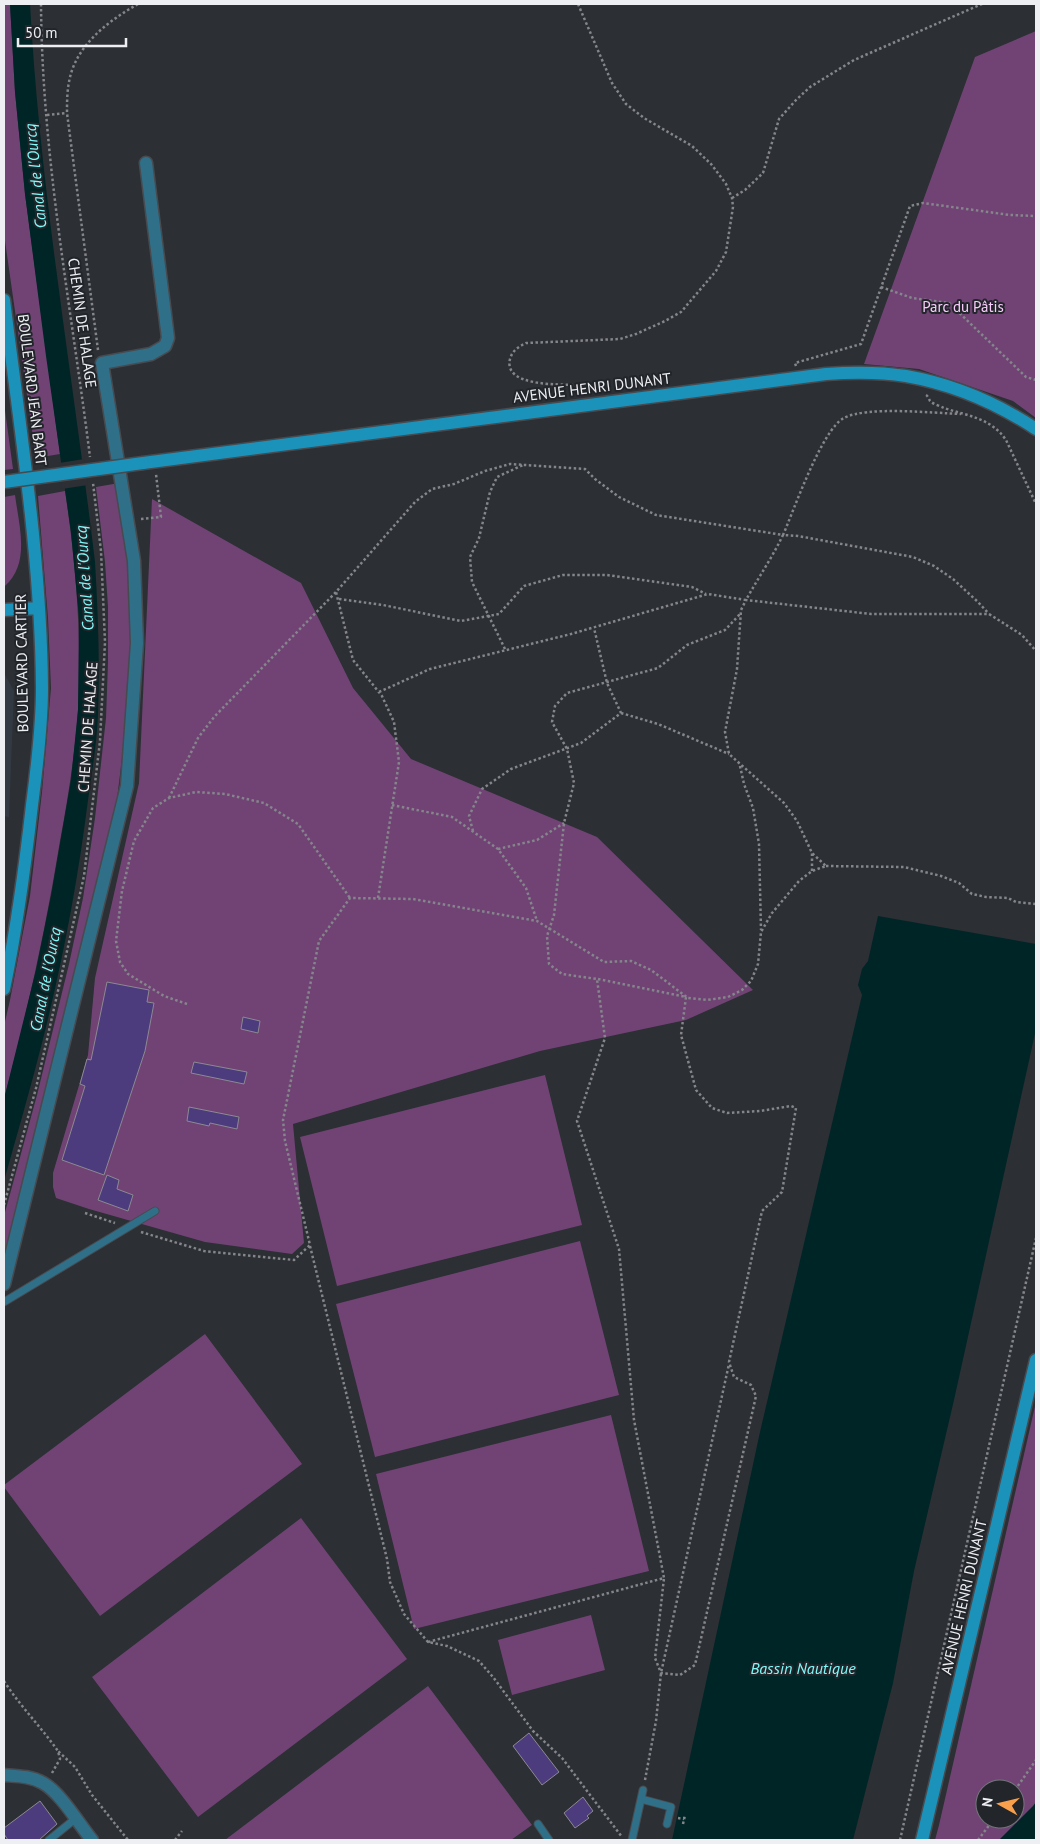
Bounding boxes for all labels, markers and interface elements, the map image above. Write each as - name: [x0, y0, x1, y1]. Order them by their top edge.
- scale bar: [18, 15, 125, 47]
- text: 50 m: [25, 23, 58, 42]
- water label: Canal de l'Ourcq: [20, 122, 50, 230]
- street label: CHEMIN DE HALAGE: [64, 257, 101, 389]
- park label: Parc du Pâtis: [922, 297, 1004, 316]
- street label: BOULEVARD JEAN BART: [14, 313, 51, 468]
- street label: AVENUE HENRI DUNANT: [512, 368, 673, 407]
- water label: Canal de l'Ourcq: [70, 525, 98, 631]
- street label: BOULEVARD CARTIER: [11, 594, 32, 732]
- street label: CHEMIN DE HALAGE: [73, 661, 102, 793]
- water label: Canal de l'Ourcq: [25, 925, 65, 1033]
- street label: AVENUE HENRI DUNANT: [936, 1517, 991, 1676]
- water label: Bassin Nautique: [750, 1658, 856, 1678]
- north arrow: [975, 1779, 1025, 1829]
- text: N: [978, 1796, 997, 1808]

